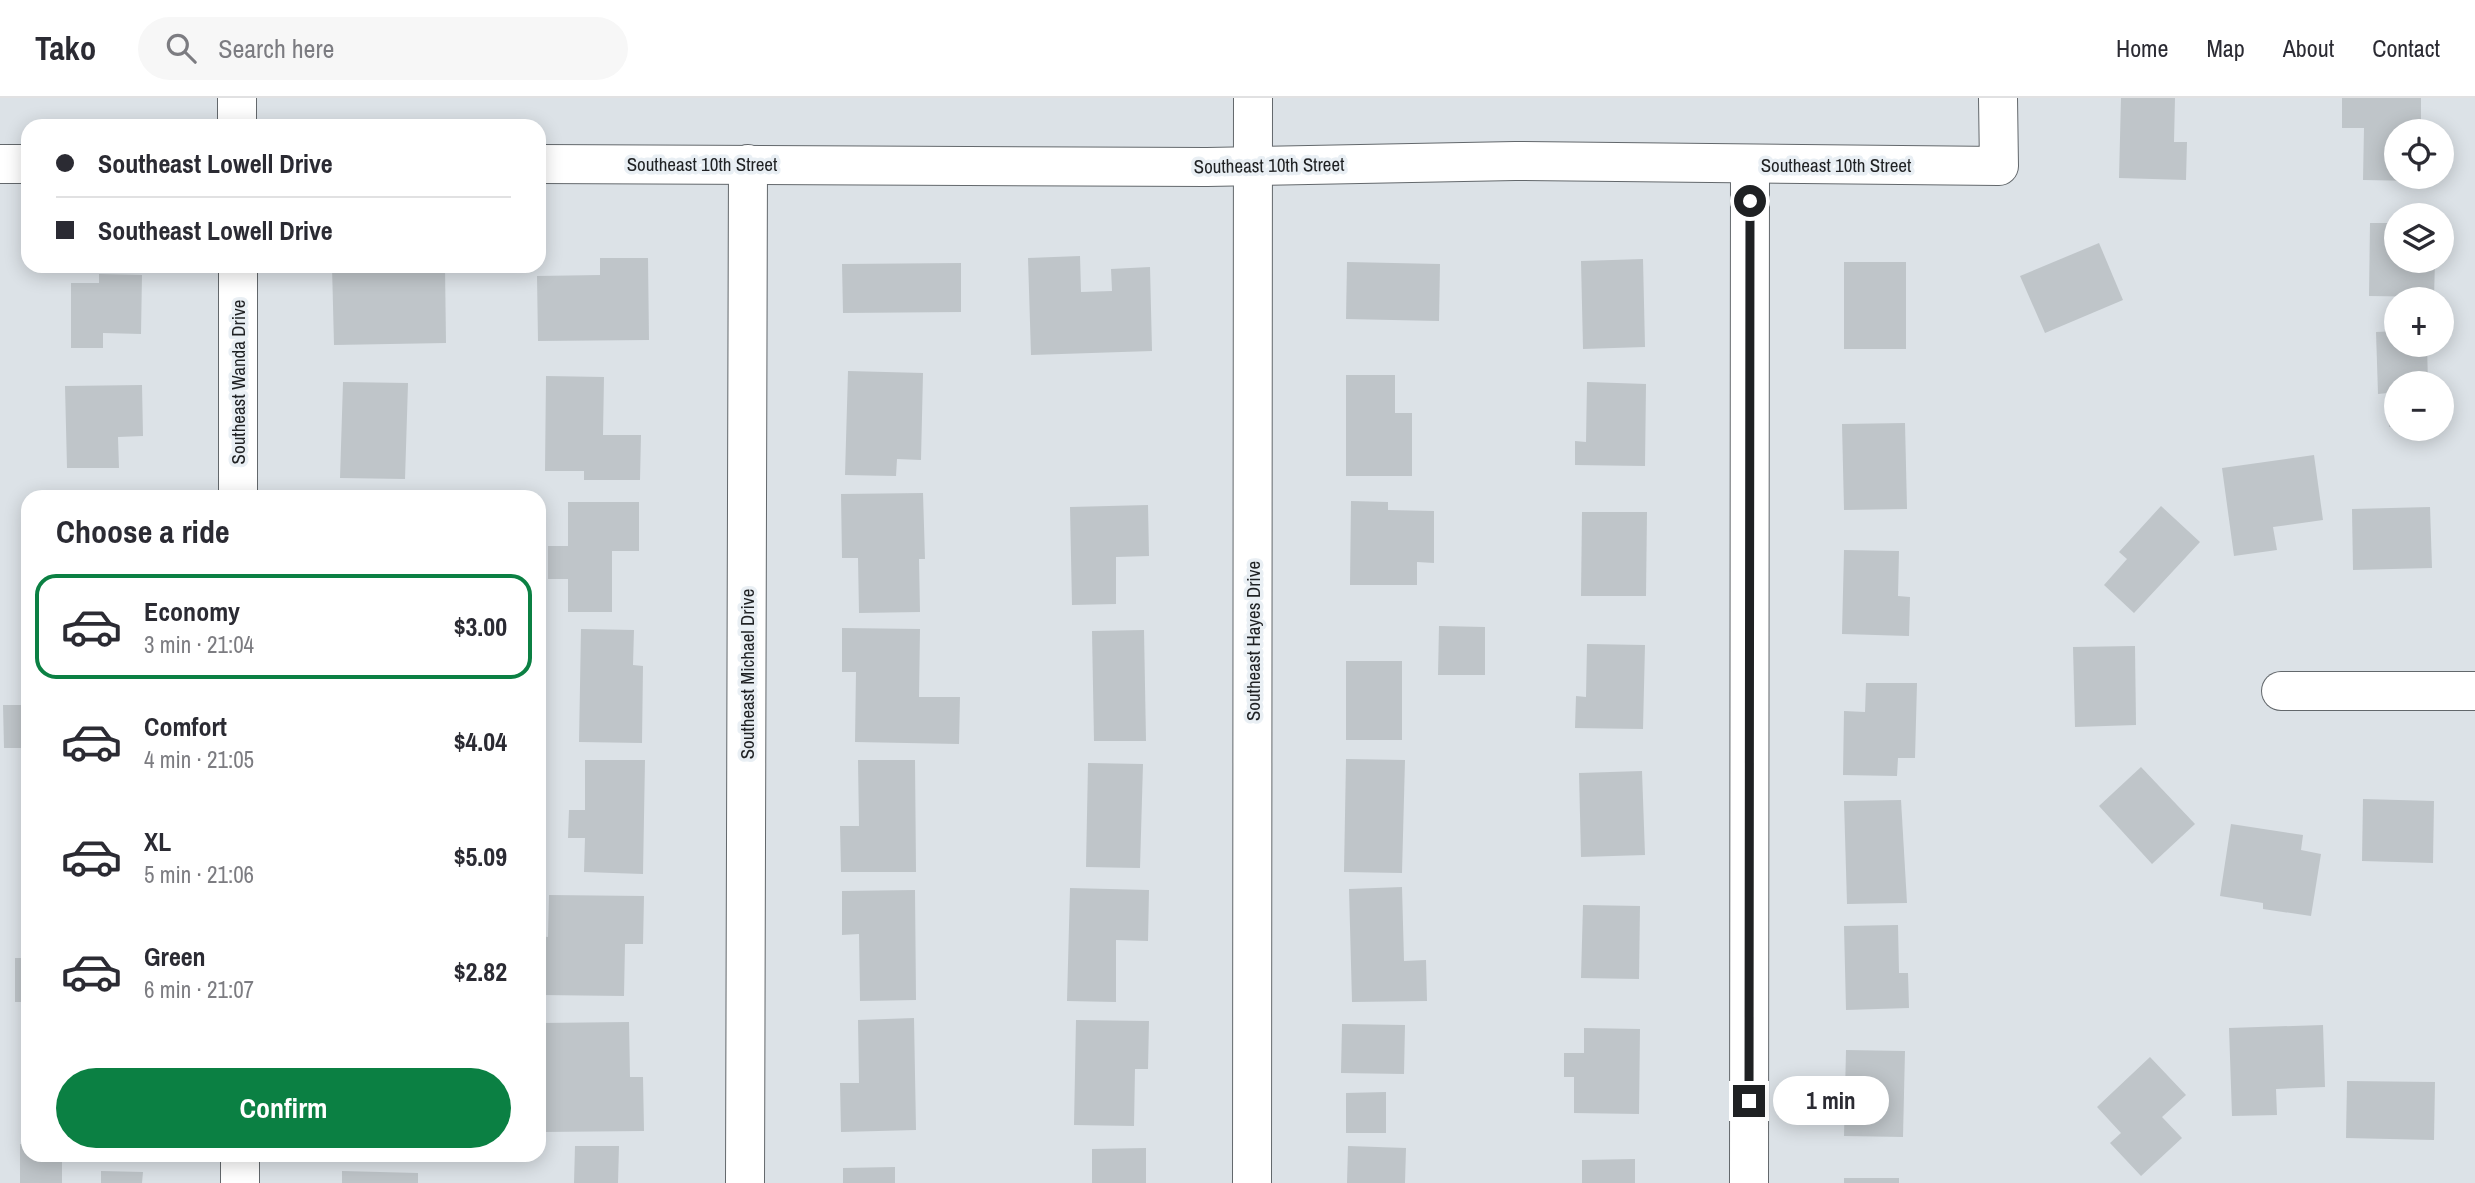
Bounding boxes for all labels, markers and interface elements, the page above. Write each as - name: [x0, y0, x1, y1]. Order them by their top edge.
- search box: [138, 17, 628, 80]
- text: Tako: [35, 26, 96, 70]
- icon: search: [162, 29, 200, 67]
- text: Search here: [218, 31, 334, 66]
- text: Home: [2116, 32, 2168, 64]
- text: Map: [2206, 32, 2245, 64]
- text: About: [2283, 32, 2334, 64]
- text: Contact: [2372, 32, 2440, 64]
- map controls: [2384, 119, 2454, 441]
- button: locate: [2384, 119, 2454, 189]
- text: Southeast Lowell Drive: [98, 146, 333, 181]
- street label: Southeast 10th Street: [627, 151, 778, 177]
- street label: Southeast 10th Street: [1193, 151, 1345, 179]
- street label: Southeast 10th Street: [1761, 152, 1912, 178]
- route start: [1734, 185, 1766, 217]
- button: layers: [2384, 203, 2454, 273]
- text: Southeast Lowell Drive: [98, 213, 333, 248]
- button: +: [2384, 287, 2454, 357]
- street label: Southeast Wanda Drive: [225, 300, 251, 464]
- button: −: [2384, 371, 2454, 441]
- text: Choose a ride: [56, 510, 230, 553]
- street label: Southeast Hayes Drive: [1240, 561, 1266, 721]
- street label: Southeast Michael Drive: [734, 589, 760, 759]
- text: Economy: [144, 594, 240, 629]
- icon: car: [60, 595, 123, 658]
- text: $3.00: [454, 609, 507, 644]
- text: 3 min · 21:04: [144, 629, 254, 660]
- text: Comfort: [144, 709, 227, 744]
- icon: car: [60, 710, 123, 773]
- text: $4.04: [454, 724, 507, 759]
- text: 4 min · 21:05: [144, 744, 254, 775]
- text: XL: [144, 824, 171, 859]
- icon: car: [60, 825, 123, 888]
- text: $5.09: [454, 839, 507, 874]
- text: 5 min · 21:06: [144, 859, 254, 890]
- text: Green: [144, 939, 206, 974]
- icon: car: [60, 940, 123, 1003]
- text: $2.82: [454, 954, 507, 989]
- text: 6 min · 21:07: [144, 974, 254, 1005]
- button: Confirm: [56, 1068, 511, 1148]
- callout: 1 min: [1774, 1076, 1889, 1126]
- route end: [1733, 1085, 1765, 1117]
- text: 1 min: [1806, 1085, 1856, 1116]

